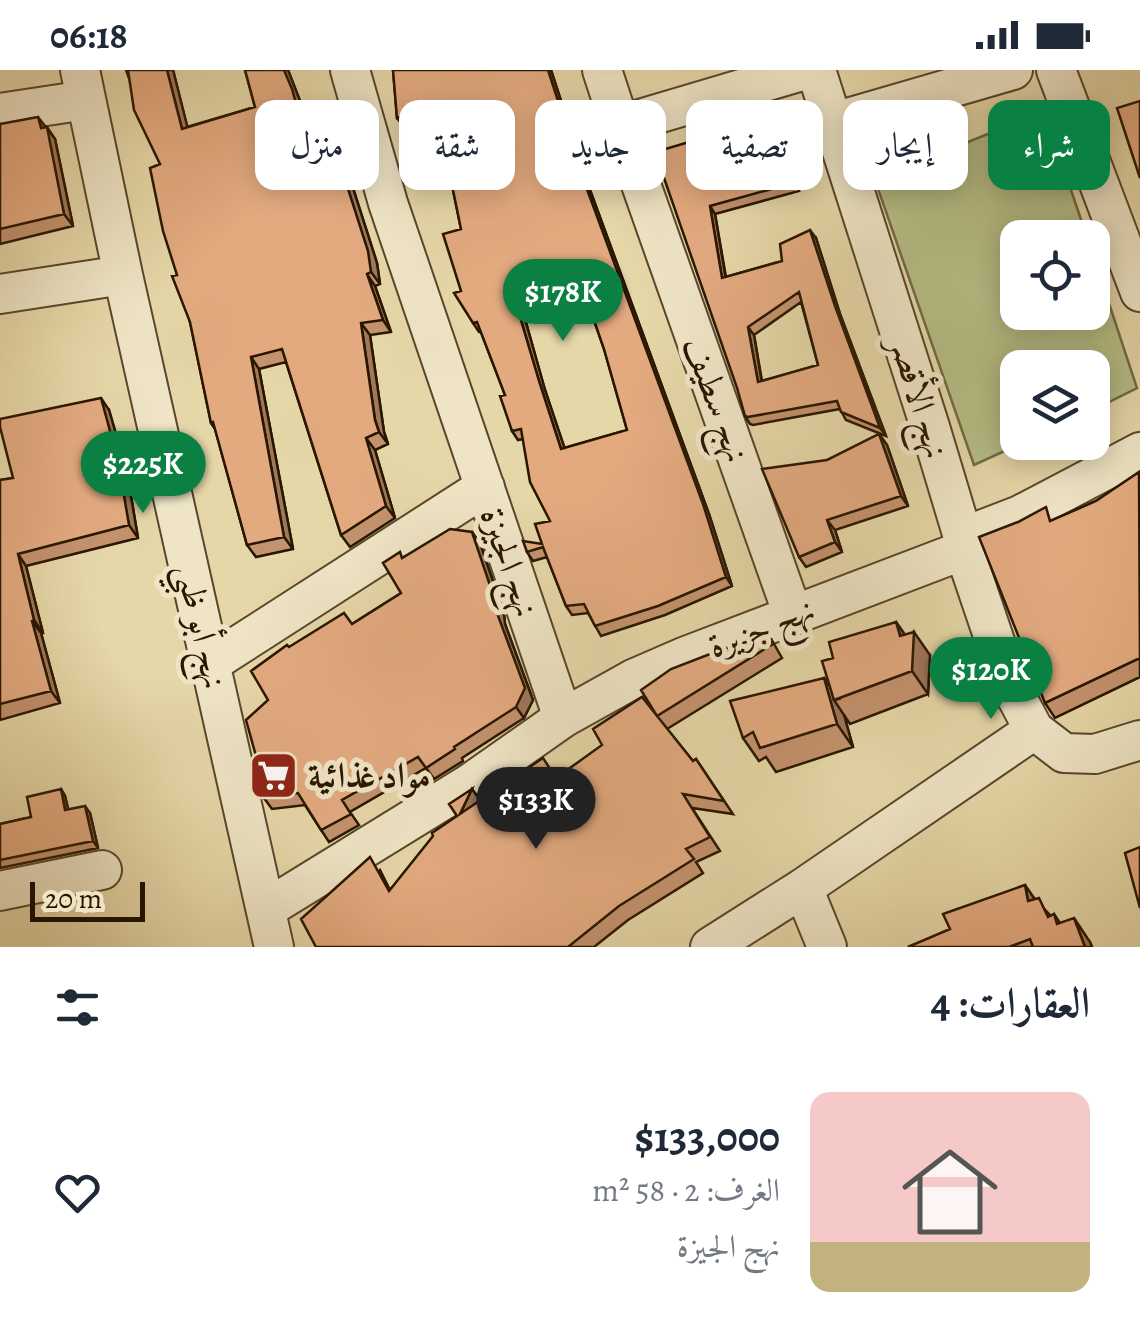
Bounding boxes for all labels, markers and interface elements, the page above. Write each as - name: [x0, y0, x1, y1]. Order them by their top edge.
- text: 06:18: [50, 9, 128, 61]
- chip: منزل: [255, 100, 379, 190]
- chip: شقة: [399, 100, 515, 190]
- chip: جديد: [535, 100, 666, 190]
- chip: تصفية: [686, 100, 823, 190]
- chip: إيجار: [843, 100, 968, 190]
- chip: شراء: [988, 100, 1110, 190]
- map controls: [1000, 220, 1110, 460]
- button: locate: [1000, 220, 1110, 330]
- pin: $178K: [493, 259, 633, 344]
- text: $178K: [525, 269, 601, 313]
- street label: نهج الأقصر: [871, 326, 961, 466]
- street label: نهج سطيف: [666, 329, 762, 471]
- button: layers: [1000, 350, 1110, 460]
- pin: $225K: [73, 431, 213, 516]
- text: $225K: [103, 441, 183, 485]
- street label: نهج الجيزة: [462, 501, 551, 625]
- street label: نهج أبو ظبي: [156, 559, 240, 695]
- street label: نهج جزيرة: [701, 585, 824, 676]
- pin: $120K: [921, 637, 1061, 722]
- text: $120K: [952, 647, 1030, 691]
- supermarket icon: مواد غذائية: [247, 749, 299, 801]
- place label: مواد غذائية: [308, 751, 431, 799]
- pin: $133K: [466, 767, 606, 852]
- text: $133K: [499, 777, 573, 821]
- scale bar: [30, 877, 145, 921]
- text: 20 m: [45, 880, 102, 918]
- text: العقارات: 4: [931, 974, 1090, 1031]
- icon: filters: [50, 980, 105, 1035]
- text: $133,000: [635, 1108, 780, 1165]
- icon: home: [890, 1132, 1010, 1252]
- icon: heart: [50, 1165, 105, 1220]
- text: الغرف: 2 · 58 m²: [592, 1168, 780, 1212]
- text: نهج الجيزة: [677, 1224, 780, 1268]

